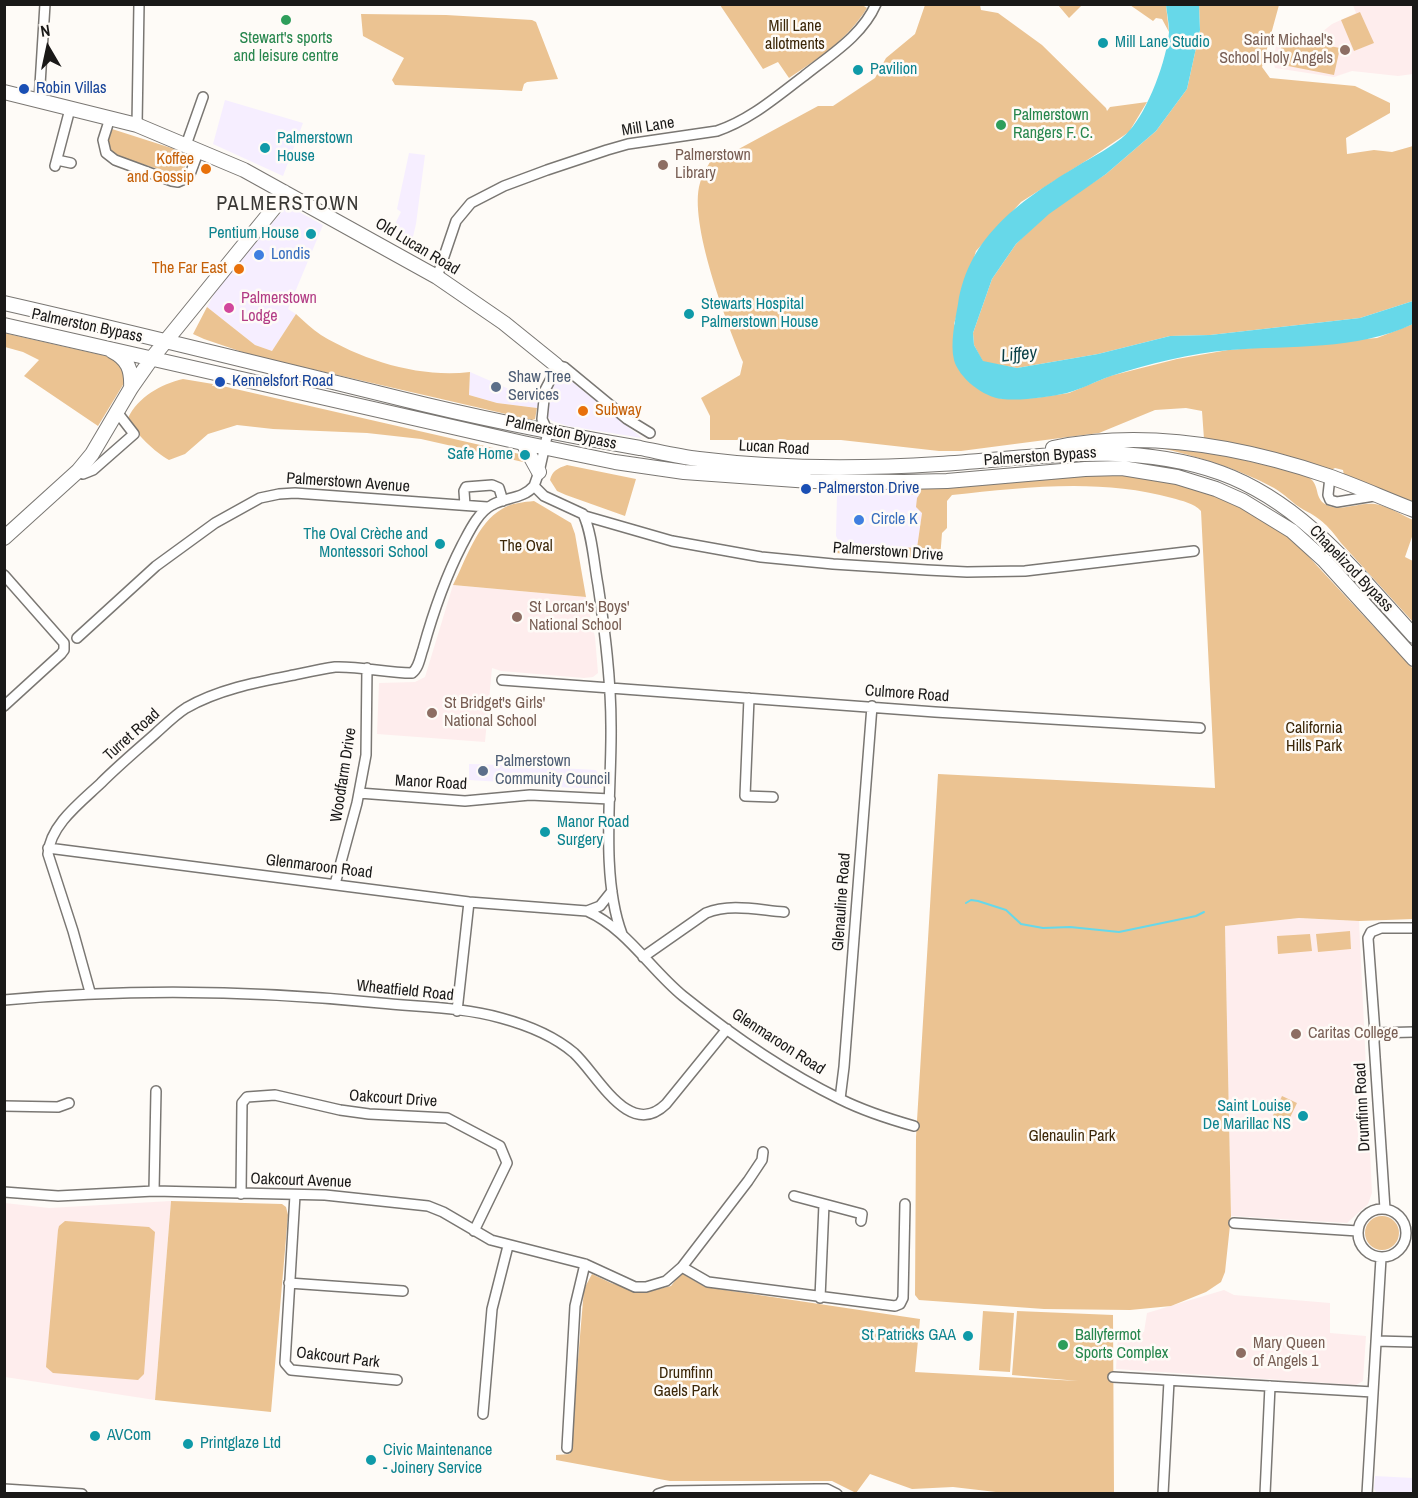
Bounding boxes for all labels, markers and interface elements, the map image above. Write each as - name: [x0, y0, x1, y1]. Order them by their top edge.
- marker: Stewart's sports and leisure centre: [279, 13, 293, 27]
- park label: Mill Lane allotments: [765, 17, 825, 55]
- north arrow: [18, 18, 78, 78]
- text: N: [39, 19, 52, 42]
- place label: Stewart's sports and leisure centre: [233, 29, 339, 67]
- place label: Saint Michael's School Holy Angels: [1219, 31, 1333, 69]
- place label: Mill Lane Studio: [1115, 33, 1210, 53]
- marker: Mill Lane Studio: [1096, 36, 1110, 50]
- marker: Saint Michael's School Holy Angels: [1338, 43, 1352, 57]
- place label: Pavilion: [870, 60, 917, 80]
- marker: Pavilion: [851, 63, 865, 77]
- place label: Robin Villas: [36, 79, 107, 99]
- marker: Robin Villas: [17, 82, 31, 96]
- place label: Palmerstown Rangers F. C.: [1013, 106, 1093, 144]
- street label: Mill Lane: [620, 113, 676, 141]
- marker: Palmerstown Rangers F. C.: [994, 118, 1008, 132]
- place label: Palmerstown House: [277, 129, 353, 167]
- marker: Palmerstown House: [258, 141, 272, 155]
- place label: Palmerstown Library: [675, 146, 751, 184]
- place label: Koffee and Gossip: [127, 150, 194, 188]
- marker: Palmerstown Library: [656, 158, 670, 172]
- marker: Koffee and Gossip: [199, 162, 213, 176]
- district label: PALMERSTOWN: [216, 193, 360, 217]
- street label: Old Lucan Road: [371, 214, 463, 280]
- place label: Pentium House: [209, 224, 299, 244]
- marker: Pentium House: [304, 227, 318, 241]
- place label: Londis: [271, 245, 310, 265]
- marker: Londis: [252, 248, 266, 262]
- place label: The Far East: [152, 259, 227, 279]
- marker: The Far East: [232, 262, 246, 276]
- place label: Palmerstown Lodge: [241, 289, 317, 327]
- place label: Stewarts Hospital Palmerstown House: [701, 295, 818, 333]
- marker: Palmerstown Lodge: [222, 301, 236, 315]
- street label: Palmerston Bypass: [30, 305, 144, 347]
- marker: Stewarts Hospital Palmerstown House: [682, 307, 696, 321]
- water label: Liffey: [1000, 342, 1038, 368]
- place label: Shaw Tree Services: [508, 368, 571, 406]
- place label: Kennelsfort Road: [232, 372, 333, 392]
- marker: Kennelsfort Road: [213, 375, 227, 389]
- marker: Shaw Tree Services: [489, 380, 503, 394]
- place label: Subway: [595, 401, 642, 421]
- marker: Subway: [576, 404, 590, 418]
- street label: Palmerston Bypass: [504, 412, 618, 454]
- street label: Lucan Road: [738, 437, 810, 459]
- street label: Palmerston Bypass: [983, 443, 1097, 471]
- place label: Safe Home: [447, 445, 513, 465]
- marker: Safe Home: [518, 448, 532, 462]
- street label: Palmerstown Avenue: [286, 469, 410, 497]
- place label: Palmerston Drive: [818, 479, 919, 499]
- marker: Palmerston Drive: [799, 482, 813, 496]
- place label: Circle K: [871, 510, 918, 530]
- marker: Circle K: [852, 513, 866, 527]
- street label: Chapelizod Bypass: [1305, 522, 1397, 616]
- place label: The Oval Crèche and Montessori School: [303, 525, 428, 563]
- marker: The Oval Crèche and Montessori School: [433, 537, 447, 551]
- park label: The Oval: [499, 537, 553, 557]
- street label: Palmerstown Drive: [832, 539, 944, 565]
- place label: St Lorcan's Boys' National School: [529, 598, 630, 636]
- marker: St Lorcan's Boys' National School: [510, 610, 524, 624]
- street label: Culmore Road: [864, 681, 950, 707]
- place label: St Bridget's Girls' National School: [444, 694, 545, 732]
- street label: Turret Road: [100, 705, 164, 765]
- marker: St Bridget's Girls' National School: [425, 706, 439, 720]
- park label: California Hills Park: [1286, 719, 1342, 757]
- street label: Woodfarm Drive: [327, 726, 361, 824]
- place label: Palmerstown Community Council: [495, 752, 610, 790]
- marker: Palmerstown Community Council: [476, 764, 490, 778]
- street label: Manor Road: [394, 772, 468, 794]
- place label: Manor Road Surgery: [557, 813, 629, 851]
- marker: Manor Road Surgery: [538, 825, 552, 839]
- street label: Glenmaroon Road: [265, 851, 373, 883]
- street label: Glenauline Road: [829, 852, 855, 952]
- street label: Wheatfield Road: [355, 976, 455, 1006]
- street label: Glenmaroon Road: [728, 1005, 828, 1079]
- place label: Caritas College: [1308, 1024, 1398, 1044]
- marker: Caritas College: [1289, 1027, 1303, 1041]
- street label: Drumfinn Road: [1351, 1062, 1375, 1152]
- street label: Oakcourt Drive: [348, 1086, 438, 1112]
- place label: Saint Louise De Marillac NS: [1203, 1097, 1291, 1135]
- marker: Saint Louise De Marillac NS: [1296, 1109, 1310, 1123]
- park label: Glenaulin Park: [1029, 1127, 1115, 1147]
- street label: Oakcourt Avenue: [250, 1170, 352, 1192]
- place label: St Patricks GAA: [861, 1326, 956, 1346]
- place label: Ballyfermot Sports Complex: [1075, 1326, 1168, 1364]
- marker: St Patricks GAA: [961, 1329, 975, 1343]
- place label: Mary Queen of Angels 1: [1253, 1334, 1325, 1372]
- marker: Ballyfermot Sports Complex: [1056, 1338, 1070, 1352]
- street label: Oakcourt Park: [295, 1343, 381, 1373]
- marker: Mary Queen of Angels 1: [1234, 1346, 1248, 1360]
- park label: Drumfinn Gaels Park: [654, 1364, 718, 1402]
- place label: AVCom: [107, 1426, 151, 1446]
- marker: AVCom: [88, 1429, 102, 1443]
- place label: Printglaze Ltd: [200, 1434, 281, 1454]
- marker: Printglaze Ltd: [181, 1437, 195, 1451]
- place label: Civic Maintenance - Joinery Service: [383, 1441, 492, 1479]
- marker: Civic Maintenance - Joinery Service: [364, 1453, 378, 1467]

